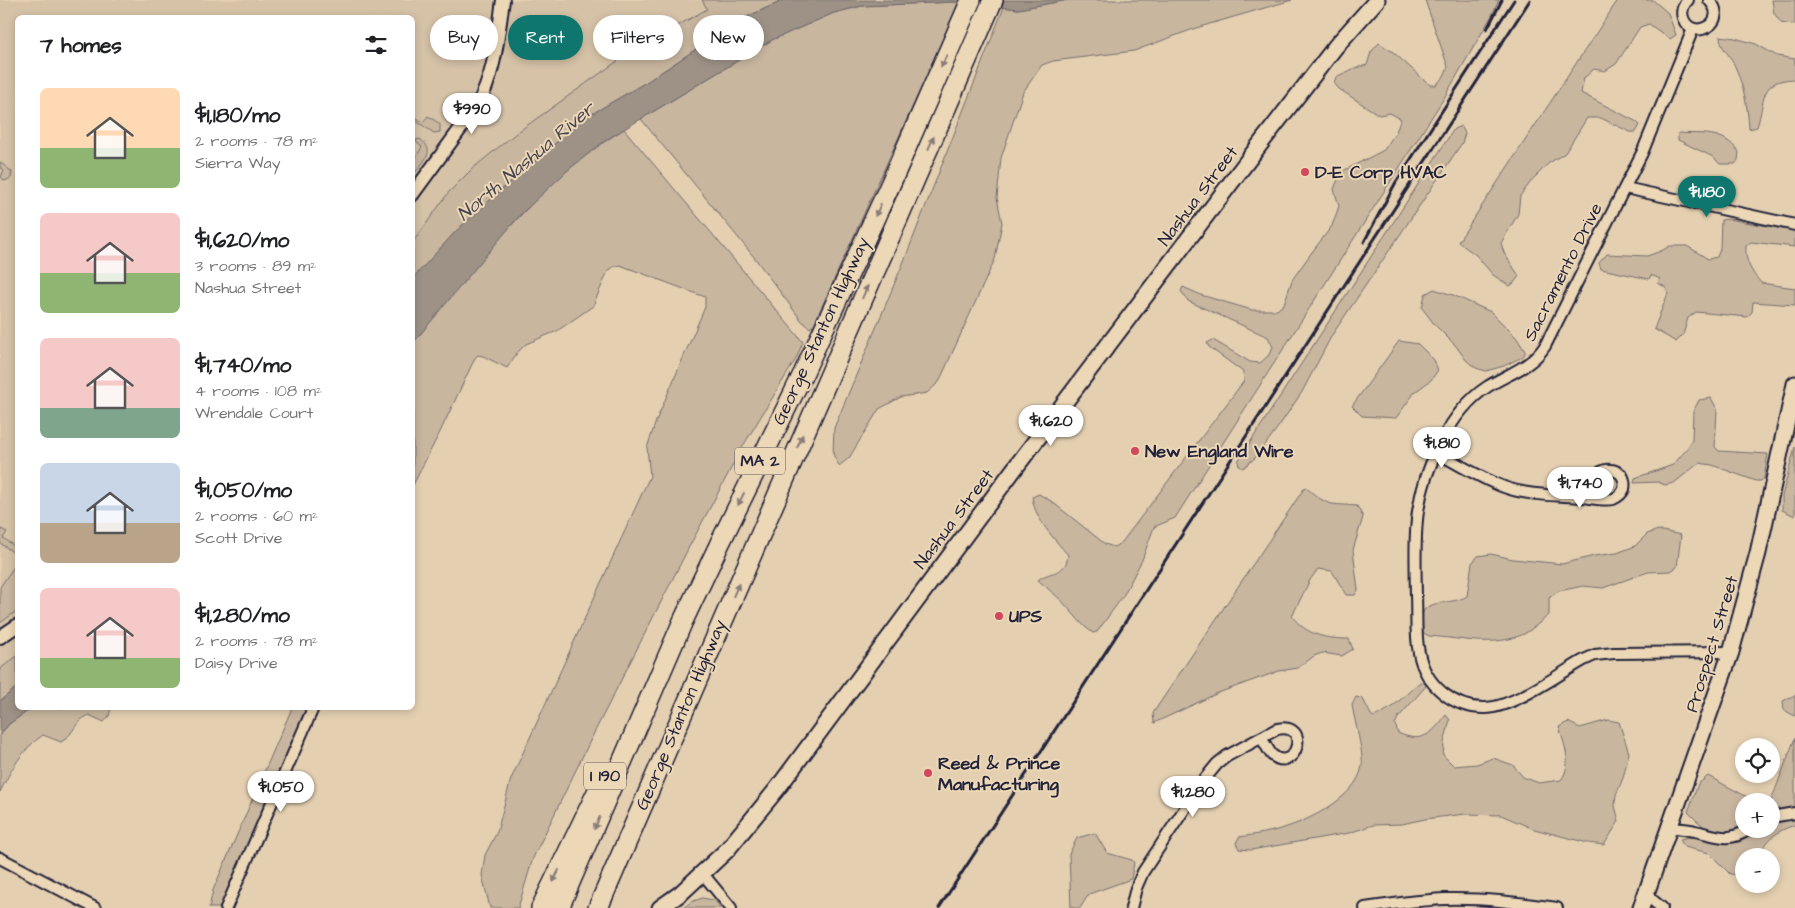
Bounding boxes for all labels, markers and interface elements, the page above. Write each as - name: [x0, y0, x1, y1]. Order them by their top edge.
- chip: Buy: [430, 15, 498, 60]
- chip: Rent: [508, 15, 583, 60]
- chip: Filters: [593, 15, 683, 60]
- chip: New: [693, 15, 764, 60]
- text: 7 homes: [40, 31, 122, 60]
- icon: filters: [362, 31, 390, 59]
- one-way arrow: [940, 54, 948, 68]
- pin: $990: [442, 92, 502, 135]
- water label: North Nashua River: [451, 95, 603, 228]
- text: $990: [453, 98, 491, 120]
- text: $1,180/mo: [195, 101, 280, 130]
- icon: home: [80, 108, 140, 168]
- text: 2 rooms · 78 m²: [195, 130, 318, 152]
- one-way arrow: [927, 136, 935, 150]
- street label: Nashua Street: [1152, 140, 1244, 251]
- text: Sierra Way: [195, 152, 281, 174]
- place label: D-E Corp HVAC: [1315, 160, 1447, 185]
- marker: D-E Corp HVAC: [1299, 166, 1311, 178]
- pin: $1,180: [1666, 176, 1748, 218]
- text: $1,180: [1689, 181, 1725, 203]
- street label: Sacramento Drive: [1517, 198, 1609, 345]
- one-way arrow: [874, 202, 883, 217]
- text: $1,620/mo: [195, 226, 289, 255]
- icon: home: [80, 233, 140, 293]
- street label: George Stanton Highway: [766, 233, 876, 429]
- text: 3 rooms · 89 m²: [195, 255, 316, 277]
- text: Nashua Street: [195, 277, 301, 299]
- one-way arrow: [862, 285, 870, 299]
- text: $1,740/mo: [195, 351, 291, 380]
- icon: home: [80, 358, 140, 418]
- text: 4 rooms · 108 m²: [195, 380, 322, 402]
- text: Wrendale Court: [195, 402, 313, 424]
- pin: $1,620: [1010, 404, 1092, 447]
- text: $1,620: [1029, 410, 1073, 432]
- pin: $1,810: [1401, 426, 1483, 469]
- text: $1,810: [1424, 432, 1460, 454]
- one-way arrow: [797, 434, 805, 448]
- place label: New England Wire: [1145, 439, 1294, 465]
- marker: New England Wire: [1129, 445, 1141, 457]
- road number: MA 2: [735, 448, 785, 474]
- street label: Nashua Street: [908, 463, 1000, 574]
- pin: $1,740: [1539, 466, 1621, 509]
- text: $1,740: [1558, 472, 1602, 494]
- text: $1,050/mo: [195, 476, 292, 505]
- icon: home: [80, 483, 140, 543]
- one-way arrow: [737, 491, 745, 506]
- text: 2 rooms · 60 m²: [195, 505, 318, 527]
- text: Scott Drive: [195, 527, 282, 549]
- street label: Prospect Street: [1679, 572, 1745, 715]
- one-way arrow: [732, 583, 740, 597]
- text: $1,280/mo: [195, 601, 290, 630]
- place label: UPS: [1009, 604, 1043, 629]
- icon: home: [80, 608, 140, 668]
- marker: UPS: [993, 610, 1005, 622]
- street label: George Stanton Highway: [630, 616, 733, 814]
- text: 2 rooms · 78 m²: [195, 630, 318, 652]
- text: Daisy Drive: [195, 652, 278, 674]
- map controls: [1735, 738, 1780, 893]
- button: locate: [1735, 738, 1780, 783]
- place label: Reed & Prince Manufacturing: [938, 751, 1061, 798]
- road number: I 190: [584, 762, 626, 789]
- marker: Reed & Prince Manufacturing: [922, 767, 934, 779]
- pin: $1,050: [240, 770, 322, 813]
- text: $1,050: [258, 776, 304, 798]
- pin: $1,280: [1152, 776, 1234, 818]
- text: $1,280: [1171, 781, 1215, 803]
- button: +: [1735, 793, 1780, 838]
- one-way arrow: [592, 816, 600, 830]
- button: −: [1735, 848, 1780, 893]
- one-way arrow: [552, 869, 560, 883]

